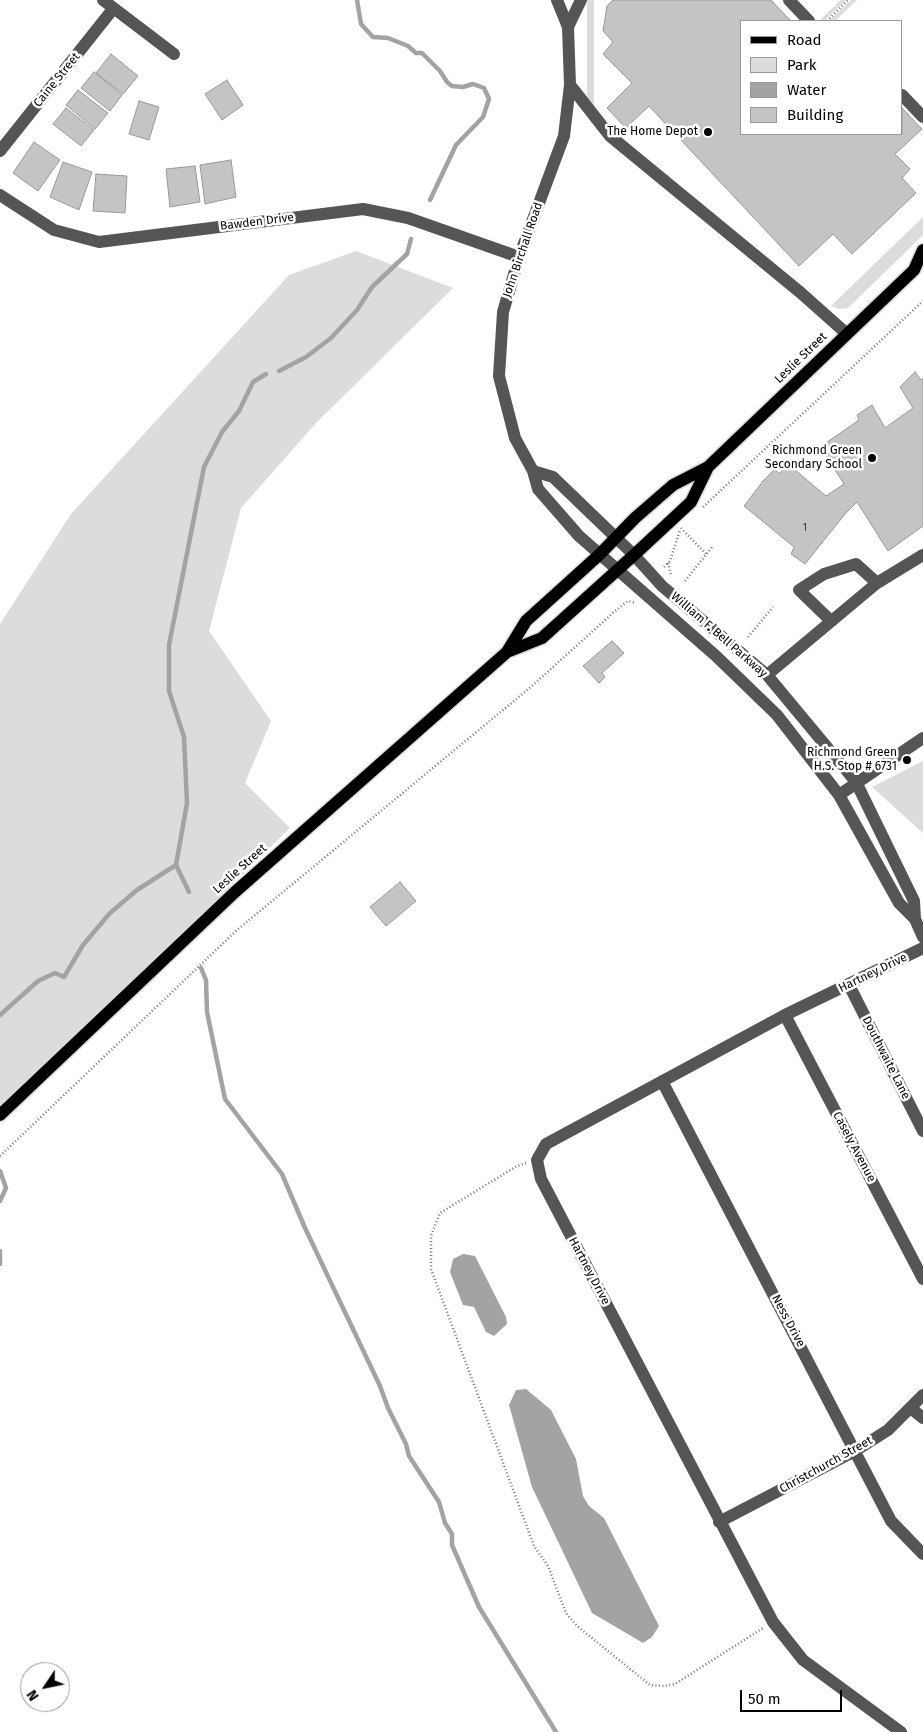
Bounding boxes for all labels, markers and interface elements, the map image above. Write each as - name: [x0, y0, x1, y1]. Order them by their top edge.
- legend: [740, 20, 903, 135]
- text: Road: [787, 31, 822, 49]
- street label: Caine Street: [31, 50, 83, 110]
- text: Park: [787, 56, 817, 74]
- text: Water: [787, 81, 826, 99]
- text: Building: [787, 106, 843, 124]
- place label: The Home Depot: [607, 125, 698, 139]
- marker: The Home Depot: [702, 126, 714, 138]
- street label: John Birchall Road: [500, 200, 546, 300]
- street label: Bawden Drive: [219, 210, 295, 234]
- street label: Leslie Street: [772, 330, 830, 386]
- place label: Richmond Green Secondary School: [765, 444, 862, 472]
- marker: Richmond Green Secondary School: [866, 452, 878, 464]
- house number: 1: [803, 522, 807, 534]
- street label: William F. Bell Parkway: [668, 589, 770, 681]
- place label: Richmond Green H.S. Stop # 6731: [807, 746, 897, 774]
- marker: Richmond Green H.S. Stop # 6731: [901, 754, 913, 766]
- street label: Leslie Street: [210, 841, 270, 897]
- street label: Hartney Drive: [836, 950, 910, 996]
- street label: Douthwaite Lane: [859, 1014, 913, 1102]
- street label: Casely Avenue: [829, 1109, 879, 1185]
- street label: Hartney Drive: [565, 1235, 613, 1307]
- street label: Ness Drive: [768, 1292, 808, 1350]
- street label: Christchurch Street: [777, 1434, 875, 1496]
- north arrow: [20, 1662, 70, 1712]
- scale bar: [743, 1680, 846, 1712]
- text: N: [23, 1687, 43, 1704]
- text: 50 m: [748, 1690, 781, 1708]

